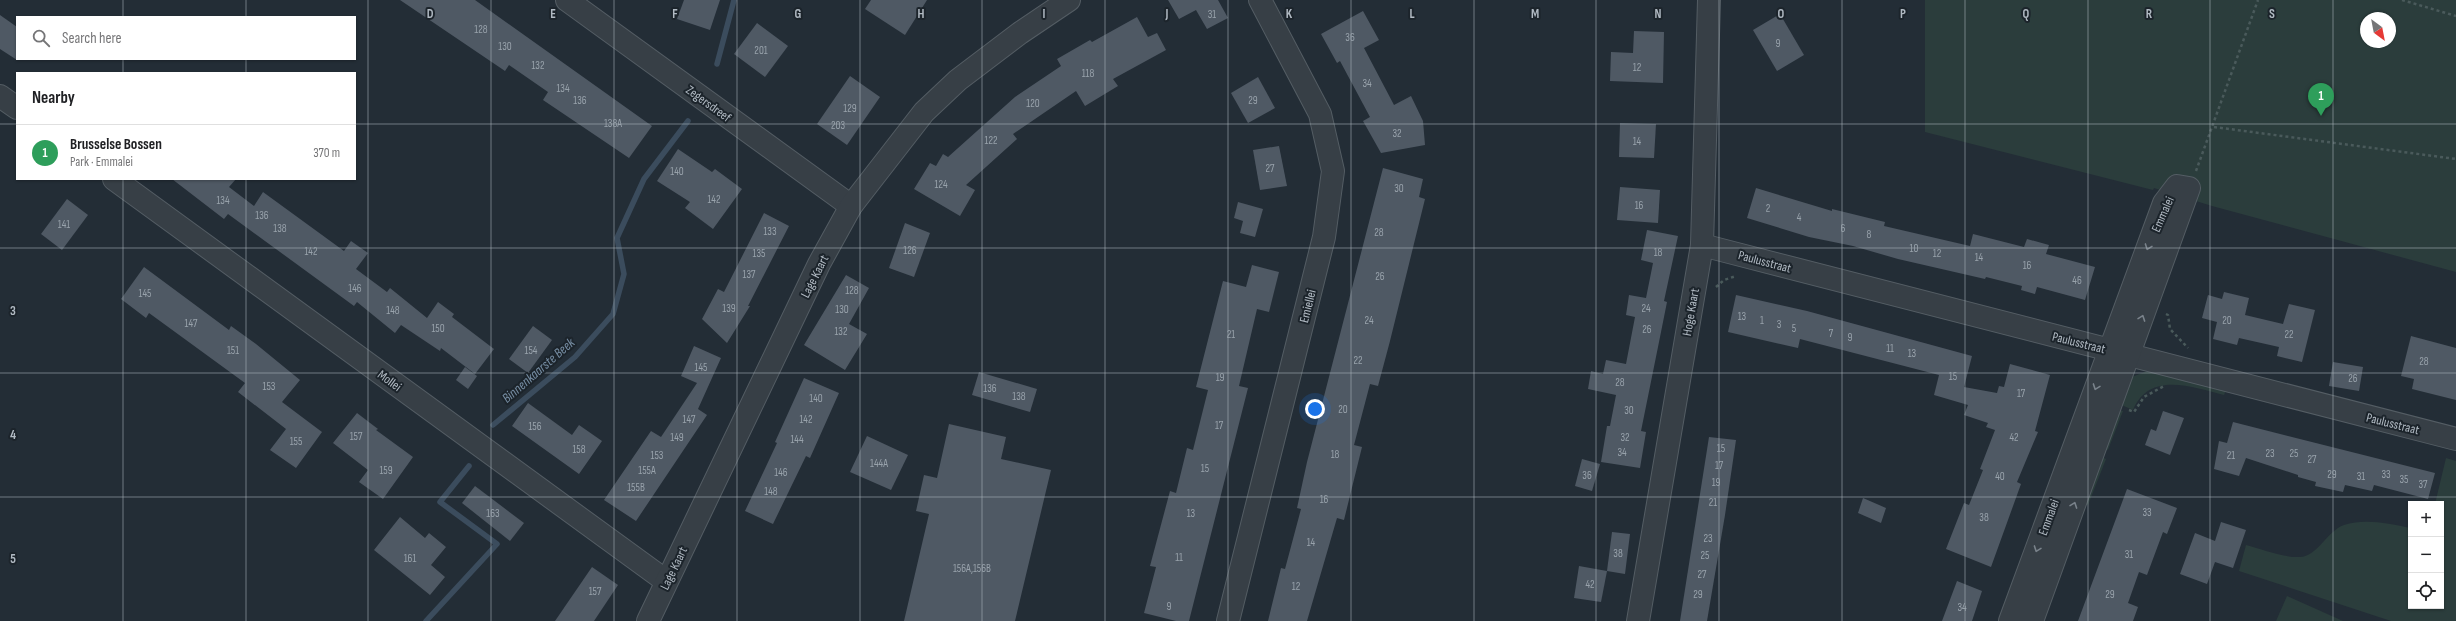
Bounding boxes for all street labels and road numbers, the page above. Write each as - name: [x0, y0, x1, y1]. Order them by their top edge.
- street label: Zegersdreef: [683, 82, 734, 126]
- street label: Emmalei: [2148, 194, 2178, 235]
- street label: Paulusstraat: [1736, 247, 1793, 277]
- street label: Lage Kaart: [797, 252, 832, 301]
- street label: Hoge Kaart: [1679, 287, 1703, 337]
- street label: Emiellei: [1296, 288, 1320, 325]
- street label: Paulusstraat: [2050, 329, 2107, 357]
- street label: Mollei: [374, 367, 404, 395]
- street label: Paulusstraat: [2364, 410, 2421, 438]
- street label: Emmalei: [2035, 497, 2063, 538]
- street label: Lage Kaart: [657, 544, 691, 593]

